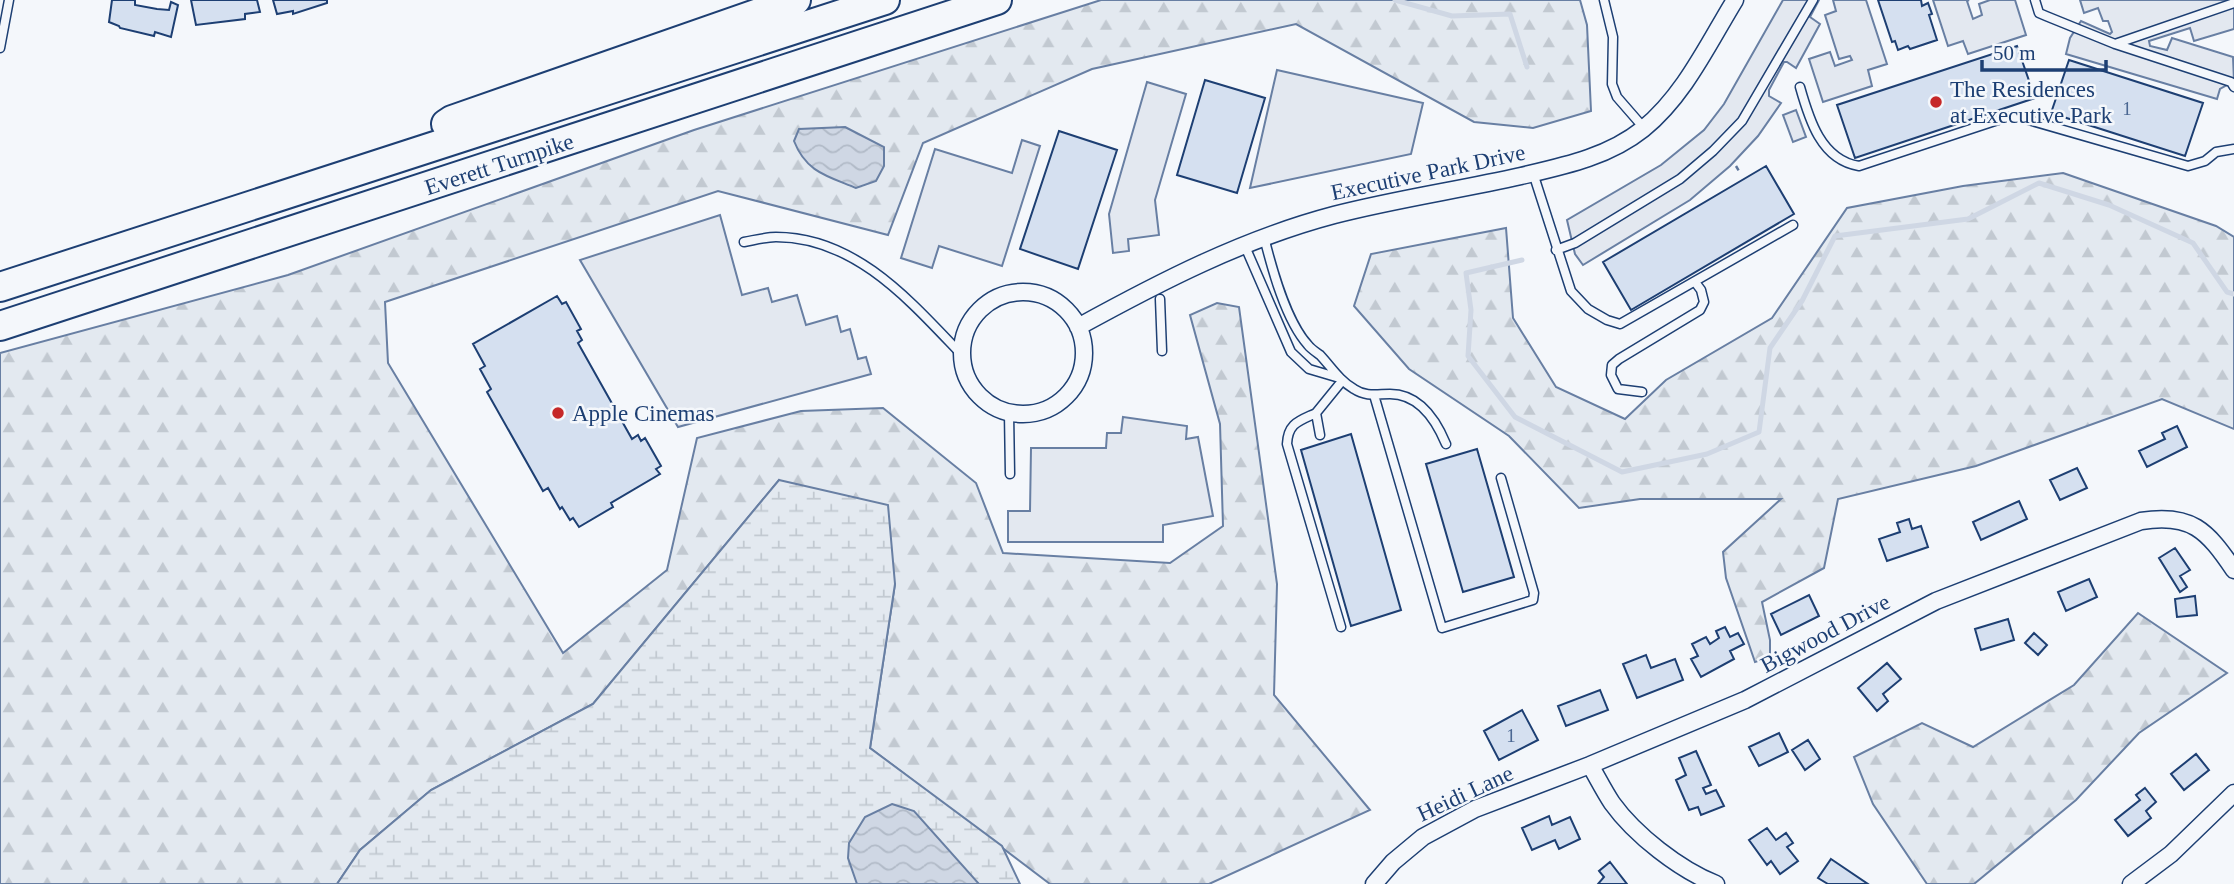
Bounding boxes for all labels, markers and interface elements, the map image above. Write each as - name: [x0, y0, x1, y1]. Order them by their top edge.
- scale bar: [1982, 28, 2106, 72]
- text: 50 m: [1993, 41, 2036, 65]
- place label: The Residences at Executive Park: [1950, 77, 2113, 128]
- marker: The Residences at Executive Park: [1928, 94, 1944, 110]
- house number: 1: [2122, 98, 2132, 119]
- street label: Everett Turnpike: [421, 129, 577, 200]
- street label: Executive Park Drive: [1329, 140, 1528, 205]
- place label: Apple Cinemas: [572, 401, 714, 426]
- marker: Apple Cinemas: [550, 405, 566, 421]
- street label: Bigwood Drive: [1756, 589, 1894, 678]
- house number: 1: [1506, 725, 1516, 746]
- street label: Heidi Lane: [1413, 760, 1517, 827]

